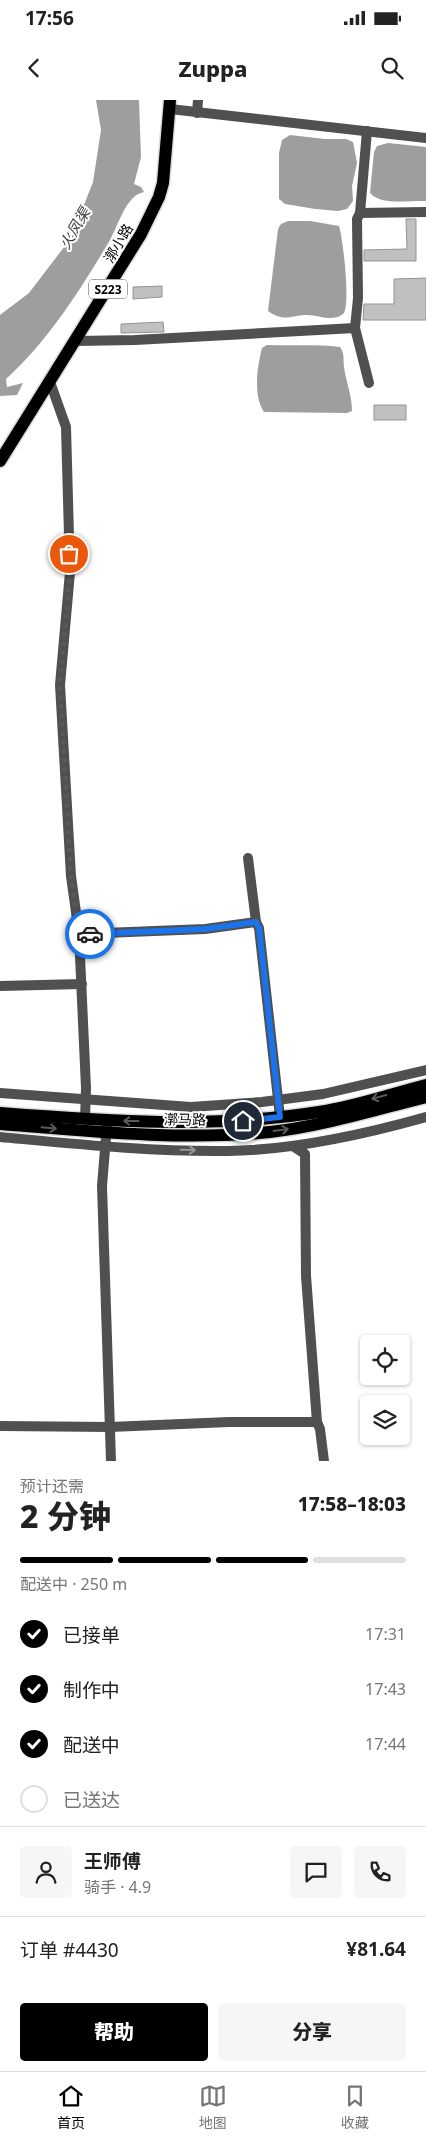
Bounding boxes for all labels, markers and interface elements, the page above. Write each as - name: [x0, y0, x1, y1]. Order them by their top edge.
- text: 17:56: [25, 5, 74, 31]
- text: Zuppa: [178, 53, 248, 83]
- icon: back: [20, 54, 48, 82]
- icon: search: [378, 54, 406, 82]
- water label: 火凤渠: [54, 202, 95, 252]
- street label: 漷小路: [99, 220, 137, 266]
- road number: S223: [89, 280, 127, 298]
- pin: [48, 533, 90, 575]
- icon: bag: [55, 540, 83, 568]
- courier: [65, 909, 115, 959]
- icon: car: [76, 920, 104, 948]
- one-way arrow: [371, 1093, 387, 1102]
- pin: [222, 1100, 264, 1142]
- icon: home: [229, 1107, 257, 1135]
- street label: 漷马路: [164, 1109, 206, 1129]
- one-way arrow: [124, 1116, 140, 1126]
- one-way arrow: [40, 1123, 56, 1133]
- one-way arrow: [272, 1125, 288, 1135]
- one-way arrow: [180, 1145, 196, 1155]
- map controls: [360, 1335, 410, 1445]
- button: locate: [360, 1335, 410, 1385]
- button: layers: [360, 1395, 410, 1445]
- text: 预计还需: [20, 1475, 84, 1497]
- text: 17:58–18:03: [298, 1491, 406, 1517]
- text: 2 分钟: [20, 1494, 111, 1537]
- text: 配送中 · 250 m: [20, 1573, 127, 1595]
- icon: check: [20, 1620, 48, 1648]
- text: 已接单: [63, 1622, 120, 1648]
- text: 17:31: [365, 1623, 406, 1645]
- icon: check: [20, 1675, 48, 1703]
- text: 制作中: [63, 1677, 120, 1703]
- text: 17:43: [365, 1678, 406, 1700]
- icon: check: [20, 1730, 48, 1758]
- text: 配送中: [63, 1732, 120, 1758]
- text: 17:44: [365, 1733, 406, 1755]
- text: 已送达: [63, 1787, 120, 1813]
- button: person: [20, 1846, 72, 1898]
- button: chat: [290, 1846, 342, 1898]
- button: phone: [354, 1846, 406, 1898]
- text: 王师傅: [84, 1848, 141, 1874]
- text: 骑手 · 4.9: [84, 1876, 151, 1898]
- text: ¥81.64: [346, 1936, 406, 1962]
- text: 订单 #4430: [20, 1937, 119, 1963]
- button: 帮助: [20, 2003, 208, 2061]
- button: 分享: [218, 2003, 406, 2061]
- tab: 首页: [57, 2082, 85, 2132]
- tab: 地图: [199, 2082, 227, 2132]
- tab: 收藏: [341, 2082, 369, 2132]

